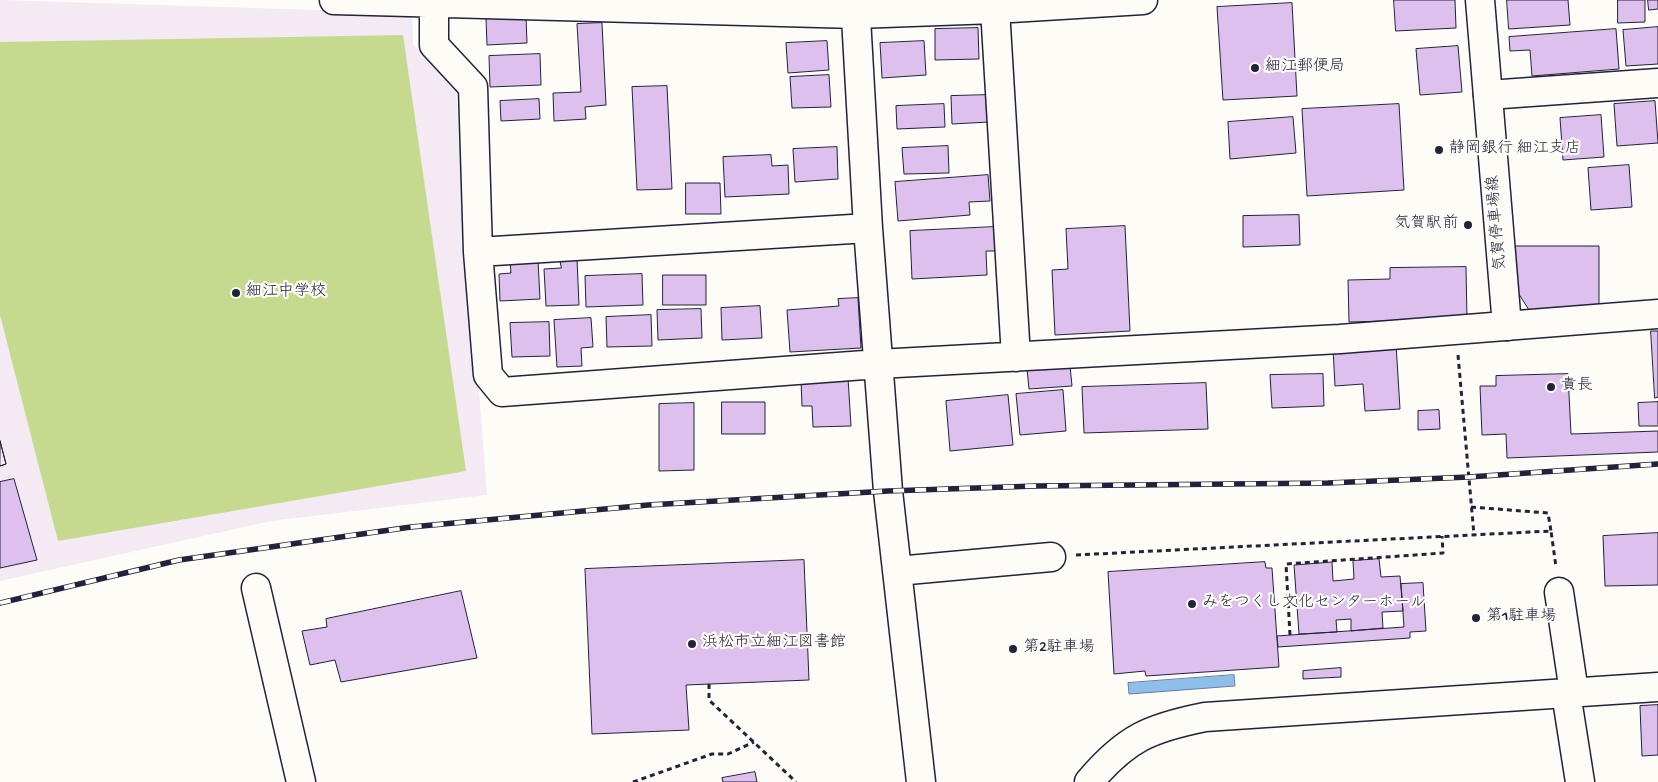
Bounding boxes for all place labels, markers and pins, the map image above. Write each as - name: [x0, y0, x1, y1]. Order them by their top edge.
- place label: 細江郵便局: [1265, 58, 1345, 78]
- marker: 細江郵便局: [1249, 62, 1261, 74]
- place label: 静岡銀行 細江支店: [1449, 140, 1581, 160]
- marker: 静岡銀行 細江支店: [1433, 144, 1445, 156]
- place label: 気賀駅前: [1394, 215, 1458, 235]
- marker: 気賀駅前: [1462, 219, 1474, 231]
- place label: 細江中学校: [246, 283, 326, 303]
- marker: 細江中学校: [230, 287, 242, 299]
- place label: 貴長: [1561, 377, 1593, 397]
- marker: 貴長: [1545, 381, 1557, 393]
- place label: みをつくし文化センターホール: [1202, 594, 1426, 614]
- marker: みをつくし文化センターホール: [1186, 598, 1198, 610]
- place label: 第1駐車場: [1486, 608, 1556, 628]
- marker: 第1駐車場: [1470, 612, 1482, 624]
- place label: 浜松市立細江図書館: [702, 634, 846, 654]
- marker: 浜松市立細江図書館: [686, 638, 698, 650]
- place label: 第2駐車場: [1023, 639, 1095, 659]
- marker: 第2駐車場: [1007, 643, 1019, 655]

